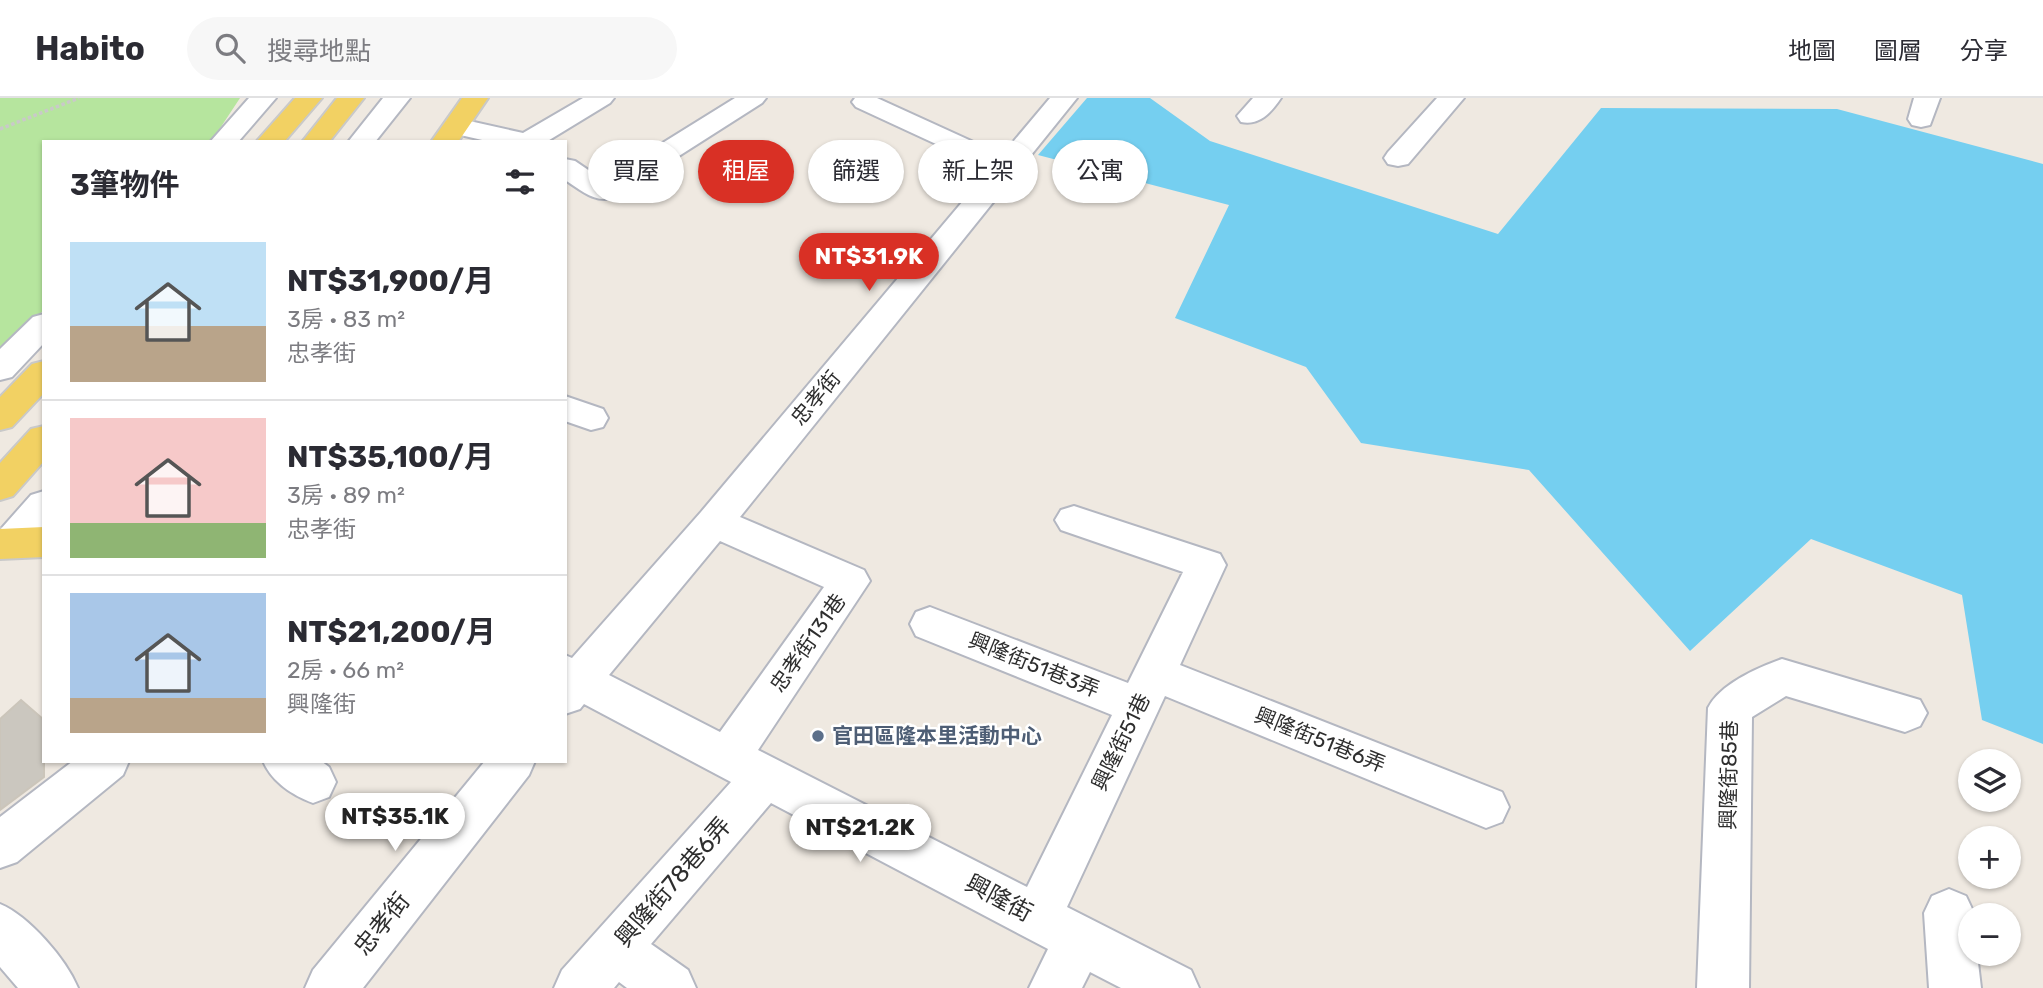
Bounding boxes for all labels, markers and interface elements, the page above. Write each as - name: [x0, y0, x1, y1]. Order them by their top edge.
- search box: [187, 17, 677, 80]
- text: Habito: [35, 29, 145, 68]
- icon: search: [211, 29, 249, 67]
- text: 搜尋地點: [267, 36, 371, 67]
- text: 地圖: [1788, 37, 1836, 65]
- text: 圖層: [1874, 37, 1922, 65]
- text: 分享: [1960, 37, 2008, 65]
- chip: 買屋: [588, 140, 684, 203]
- chip: 租屋: [698, 140, 794, 203]
- chip: 篩選: [808, 140, 904, 203]
- chip: 新上架: [918, 140, 1038, 203]
- chip: 公寓: [1052, 140, 1148, 203]
- icon: filters: [501, 163, 539, 201]
- text: 3筆物件: [70, 167, 180, 203]
- pin: NT$31.9K: [797, 234, 941, 293]
- text: NT$31.9K: [815, 242, 923, 270]
- text: NT$31,900/月: [287, 263, 494, 299]
- icon: home: [126, 270, 210, 354]
- text: 3房 · 83 m²: [287, 305, 405, 333]
- text: 忠孝街: [287, 339, 356, 367]
- street label: 忠孝街: [786, 366, 845, 430]
- text: NT$35,100/月: [287, 439, 494, 475]
- icon: home: [126, 446, 210, 530]
- text: 3房 · 89 m²: [287, 481, 405, 509]
- text: 忠孝街: [287, 515, 356, 543]
- street label: 忠孝街131巷: [765, 589, 851, 697]
- text: NT$21,200/月: [287, 614, 496, 650]
- icon: home: [126, 621, 210, 705]
- street label: 興隆街51巷3弄: [965, 627, 1103, 702]
- text: 2房 · 66 m²: [287, 656, 404, 684]
- street label: 興隆街51巷: [1086, 689, 1155, 795]
- text: 興隆街: [287, 690, 356, 718]
- street label: 興隆街51巷6弄: [1251, 702, 1389, 777]
- street label: 興隆街85巷: [1715, 720, 1742, 830]
- place label: 官田區隆本里活動中心: [832, 723, 1042, 748]
- marker: 官田區隆本里活動中心: [810, 728, 826, 744]
- map controls: [1958, 749, 2021, 966]
- button: layers: [1958, 749, 2021, 812]
- pin: NT$35.1K: [323, 794, 467, 853]
- text: NT$35.1K: [341, 802, 449, 830]
- pin: NT$21.2K: [788, 804, 932, 864]
- street label: 興隆街78巷6弄: [609, 812, 737, 952]
- text: NT$21.2K: [805, 813, 915, 841]
- button: +: [1958, 826, 2021, 889]
- street label: 興隆街: [961, 869, 1037, 927]
- street label: 忠孝街: [348, 887, 416, 961]
- button: −: [1958, 903, 2021, 966]

